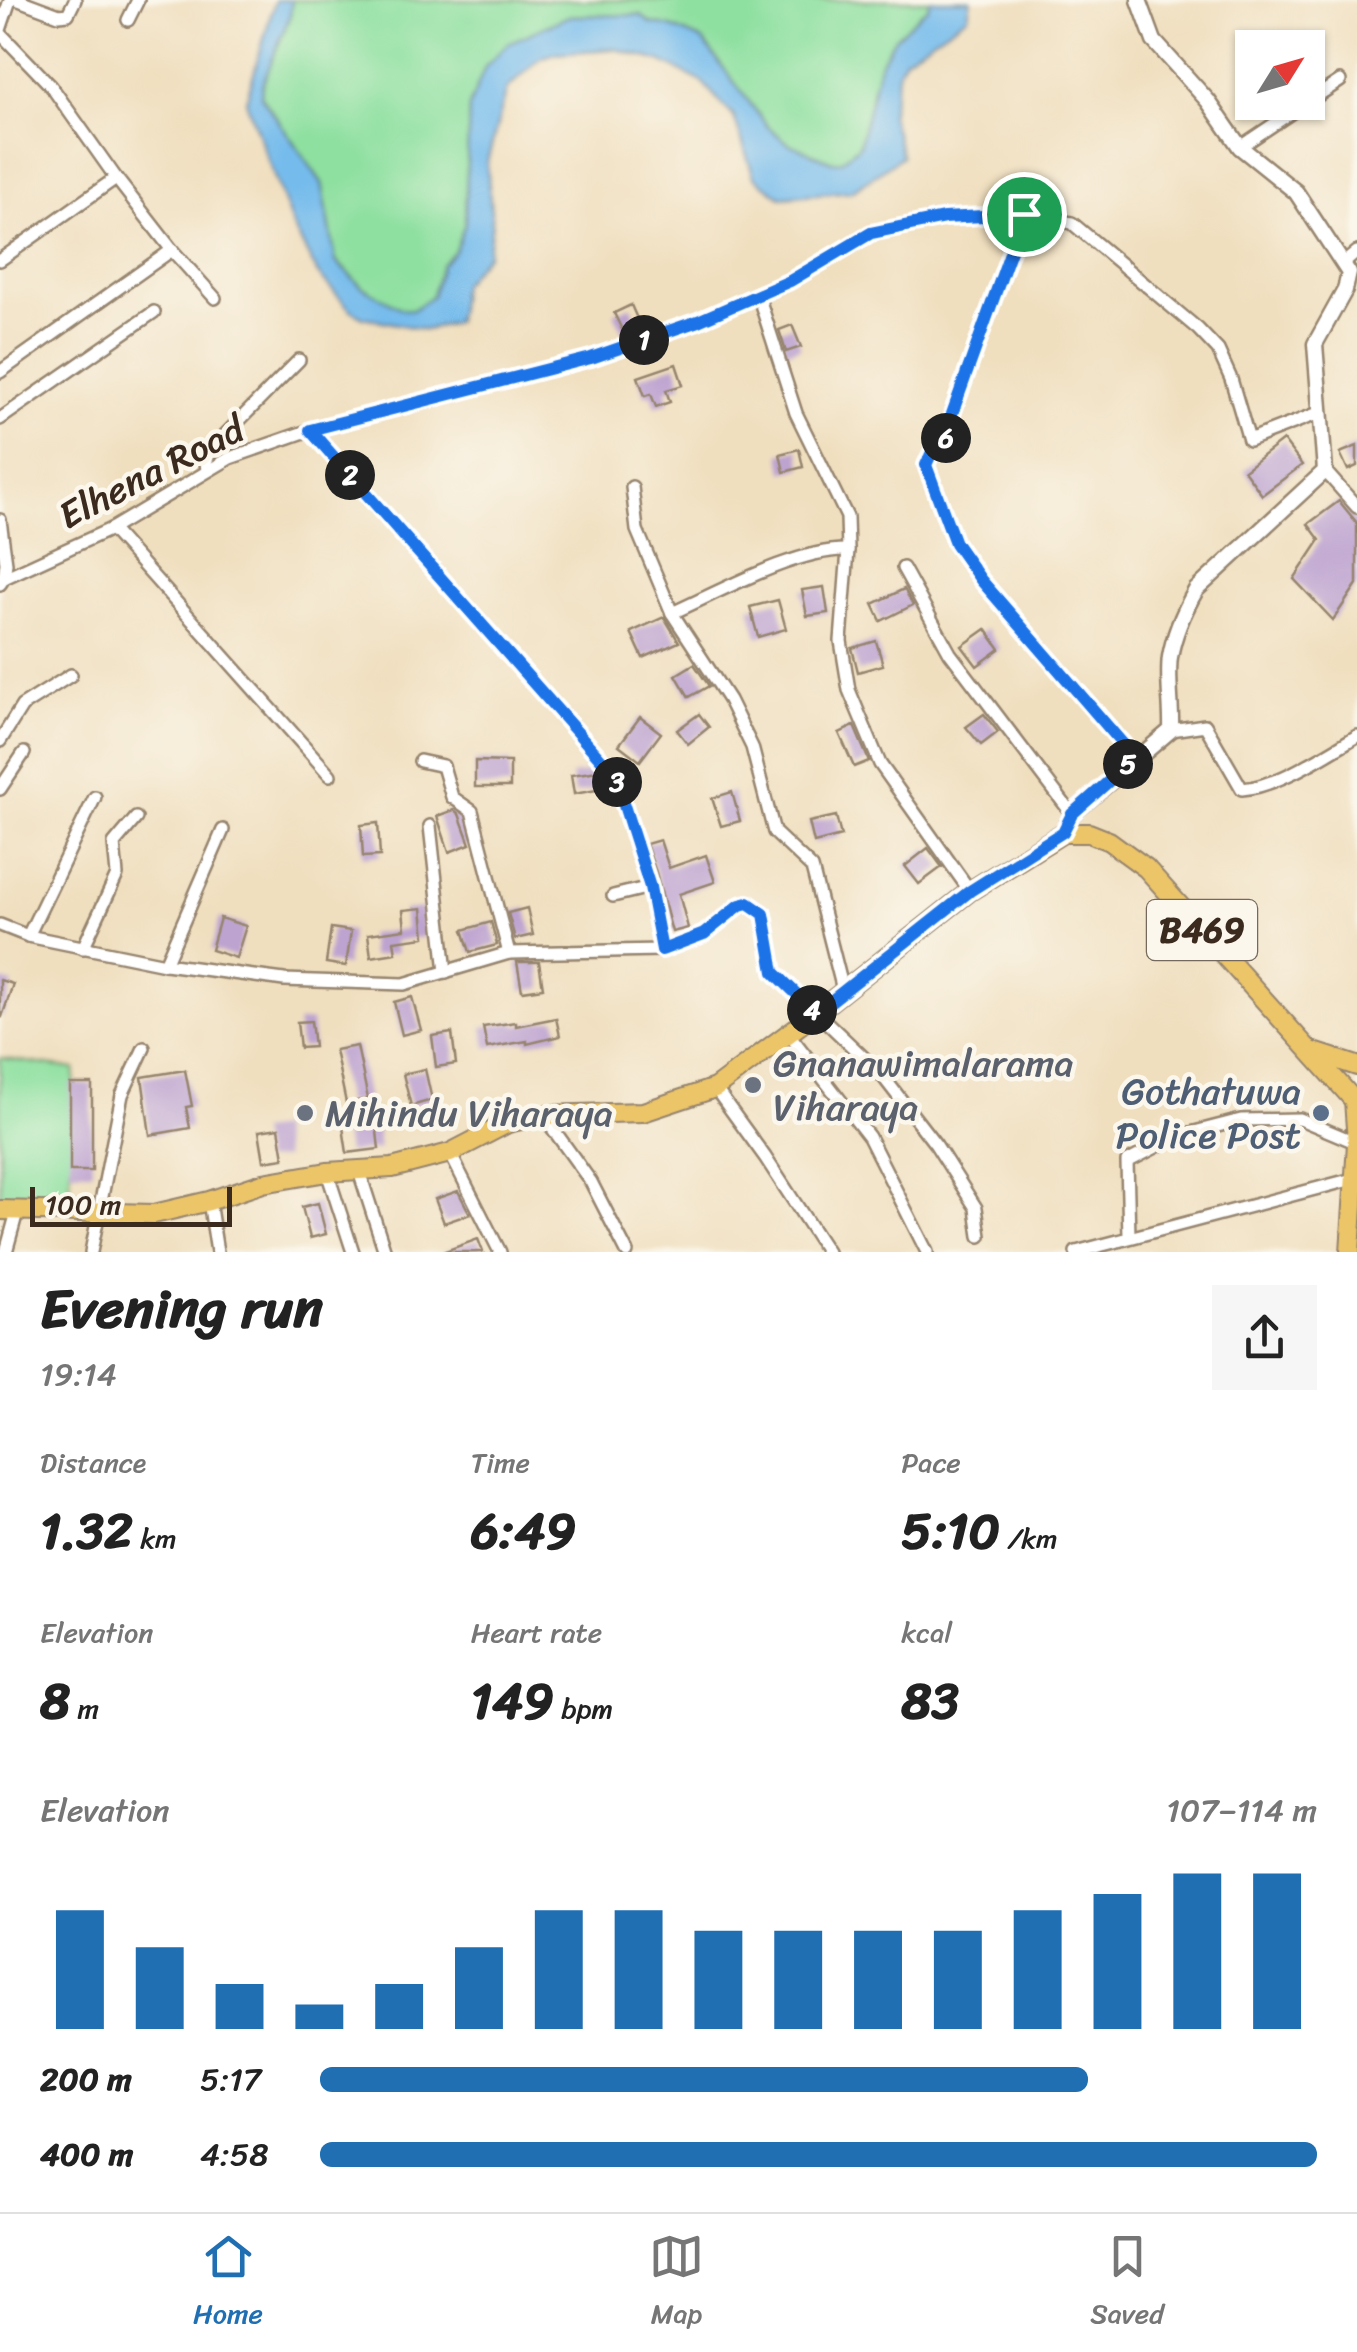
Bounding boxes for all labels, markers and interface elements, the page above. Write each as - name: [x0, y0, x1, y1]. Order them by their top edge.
- north arrow: [1235, 30, 1325, 120]
- map controls: [1235, 30, 1325, 120]
- pin: [982, 172, 1067, 257]
- icon: arrive: [997, 187, 1052, 242]
- pin: 1: [619, 315, 669, 365]
- text: 1: [638, 315, 650, 364]
- street label: Elhena Road: [46, 395, 259, 548]
- pin: 6: [921, 413, 971, 463]
- text: 6: [938, 413, 954, 462]
- pin: 2: [325, 450, 375, 500]
- text: 2: [342, 450, 358, 499]
- pin: 5: [1103, 739, 1153, 789]
- text: 5: [1119, 739, 1137, 788]
- pin: 3: [592, 757, 642, 807]
- text: 3: [609, 757, 625, 806]
- road number: B469: [1147, 900, 1257, 960]
- pin: 4: [787, 985, 837, 1035]
- text: 4: [803, 985, 821, 1034]
- place label: Gnanawimalarama Viharaya: [773, 1030, 1074, 1141]
- place label: Gothatuwa Police Post: [1116, 1058, 1301, 1169]
- marker: Gnanawimalarama Viharaya: [742, 1074, 764, 1096]
- place label: Mihindu Viharaya: [325, 1080, 613, 1147]
- marker: Mihindu Viharaya: [294, 1102, 316, 1124]
- marker: Gothatuwa Police Post: [1310, 1102, 1332, 1124]
- text: 100 m: [45, 1180, 121, 1229]
- scale bar: [30, 1182, 232, 1226]
- text: Evening run: [40, 1260, 323, 1357]
- button: share: [1212, 1285, 1317, 1390]
- text: 19:14: [40, 1346, 117, 1403]
- text: Distance: [40, 1438, 146, 1487]
- text: Time: [471, 1438, 530, 1487]
- text: Pace: [901, 1438, 961, 1487]
- text: 1.32: [40, 1487, 133, 1576]
- text: 6:49: [471, 1487, 576, 1576]
- text: 5:10: [901, 1487, 1000, 1576]
- text: km: [133, 1514, 177, 1563]
- text: /km: [1000, 1514, 1058, 1563]
- text: Elevation: [40, 1608, 153, 1657]
- text: Heart rate: [471, 1608, 602, 1657]
- text: kcal: [901, 1608, 952, 1657]
- text: 8: [40, 1657, 70, 1746]
- text: 149: [471, 1657, 554, 1746]
- text: 83: [901, 1657, 959, 1746]
- text: m: [70, 1684, 99, 1733]
- text: bpm: [554, 1684, 613, 1733]
- text: Elevation: [40, 1782, 170, 1839]
- text: 107–114 m: [1166, 1782, 1317, 1839]
- text: 200 m: [40, 2051, 132, 2108]
- text: 5:17: [200, 2051, 261, 2108]
- text: 400 m: [40, 2126, 133, 2183]
- text: 4:58: [200, 2126, 269, 2183]
- tab: Home: [193, 2229, 263, 2338]
- tab: Map: [649, 2229, 704, 2338]
- tab: Saved: [1090, 2229, 1164, 2338]

